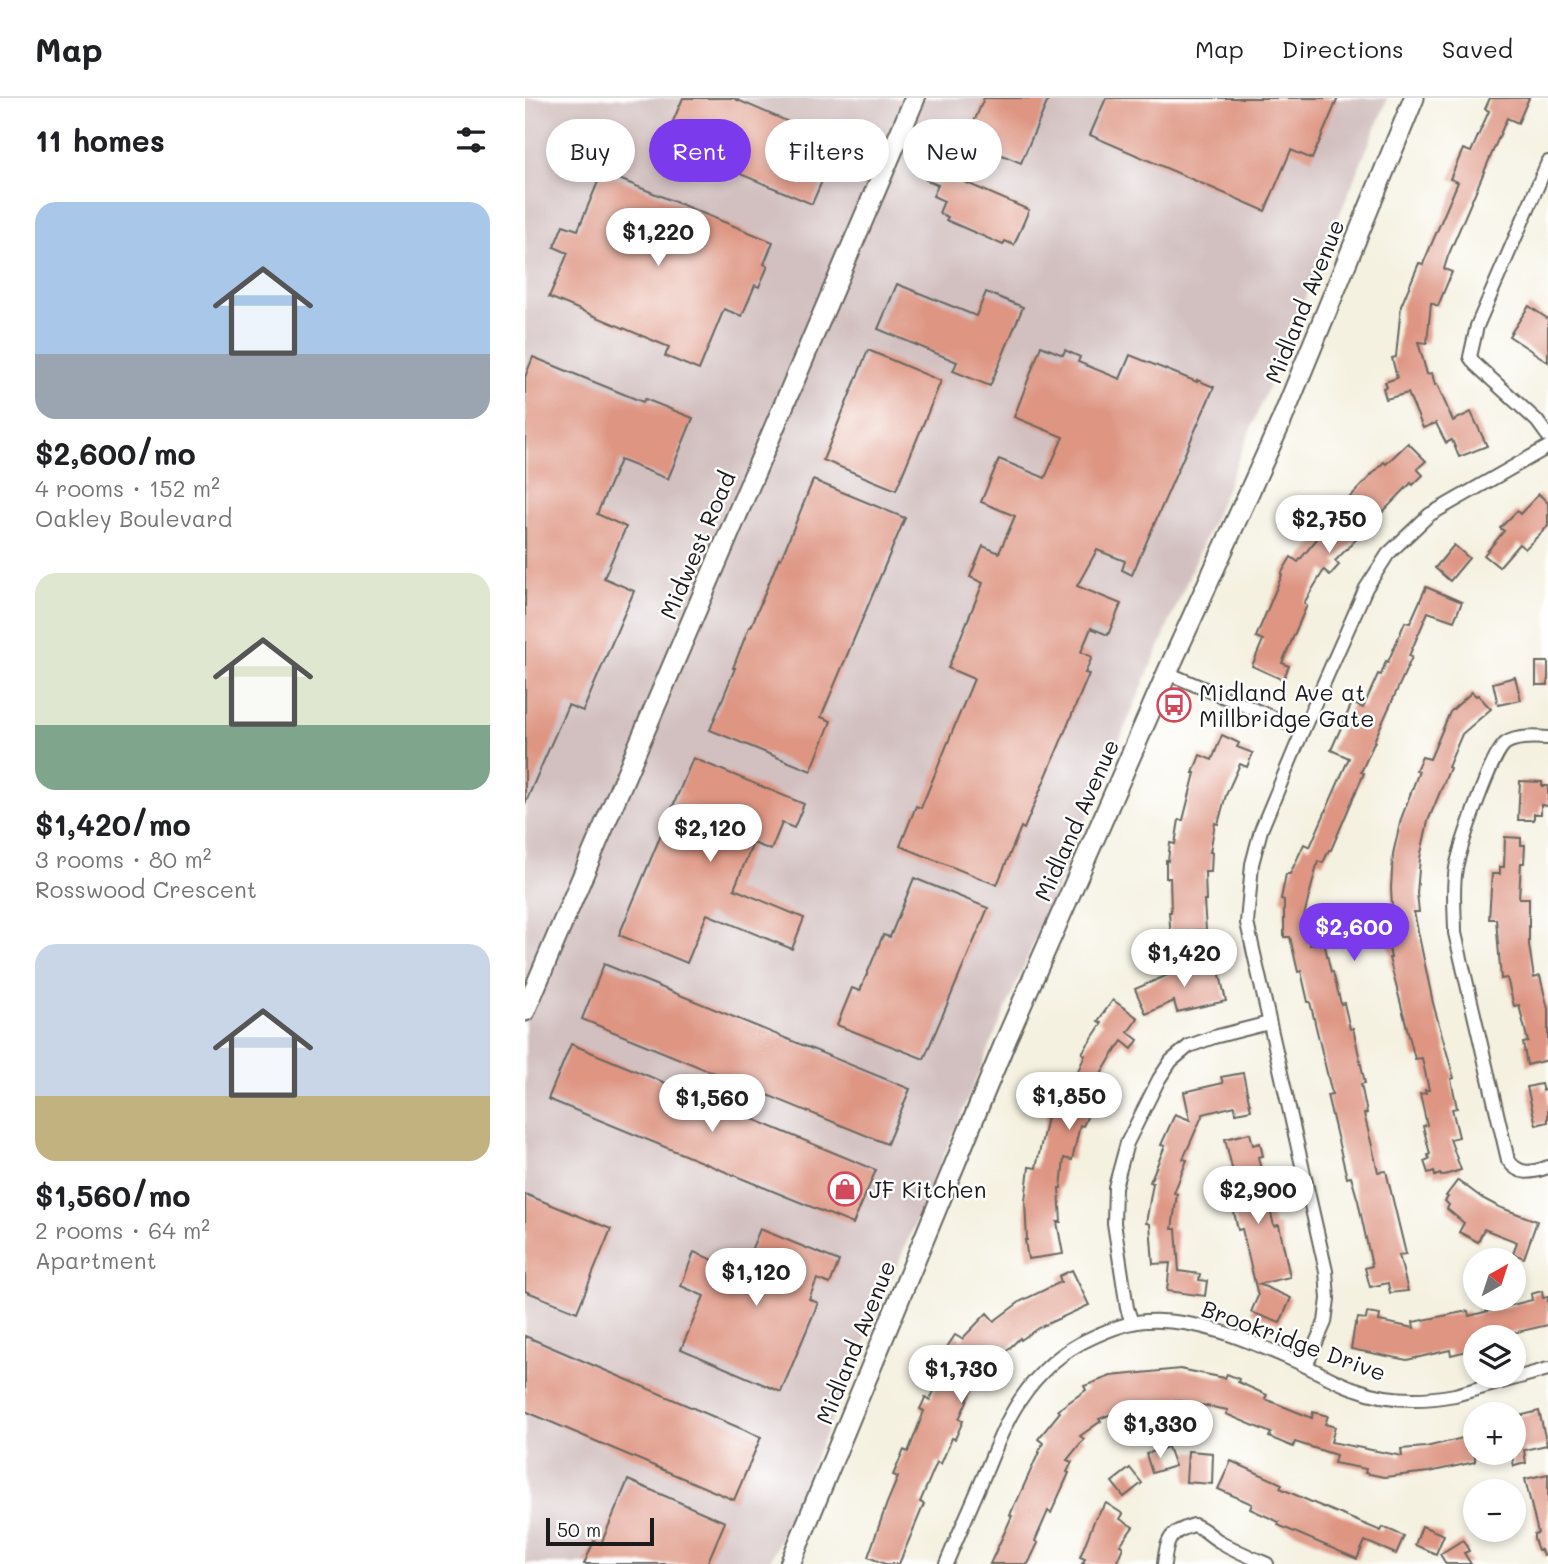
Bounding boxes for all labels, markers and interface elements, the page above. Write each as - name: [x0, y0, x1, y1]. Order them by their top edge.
- text: Map: [35, 27, 103, 70]
- text: Map: [1195, 33, 1244, 64]
- text: Directions: [1282, 33, 1404, 64]
- text: Saved: [1442, 33, 1513, 64]
- chip: Buy: [546, 119, 635, 182]
- chip: Rent: [649, 119, 751, 182]
- chip: Filters: [765, 119, 889, 182]
- chip: New: [903, 119, 1002, 182]
- text: 11 homes: [35, 120, 165, 160]
- icon: filters: [452, 121, 490, 159]
- pin: $1,220: [601, 208, 715, 268]
- street label: Midland Avenue: [1257, 215, 1351, 387]
- text: $1,220: [622, 216, 694, 246]
- icon: home: [200, 248, 326, 374]
- text: $2,600/mo: [35, 433, 196, 473]
- street label: Midwest Road: [652, 466, 742, 624]
- text: 4 rooms · 152 m²: [35, 473, 220, 503]
- pin: $2,750: [1272, 496, 1386, 555]
- text: Oakley Boulevard: [35, 503, 232, 533]
- text: $2,750: [1291, 503, 1367, 533]
- icon: home: [200, 619, 326, 745]
- place label: Midland Ave at Millbridge Gate: [1199, 677, 1374, 733]
- bus stop icon: Midland Ave at Millbridge Gate: [1155, 686, 1193, 724]
- street label: Midland Avenue: [1027, 734, 1125, 906]
- text: $1,420/mo: [35, 804, 191, 844]
- pin: $2,120: [653, 804, 767, 864]
- text: $2,120: [674, 812, 746, 842]
- text: 3 rooms · 80 m²: [35, 844, 211, 874]
- text: Rosswood Crescent: [35, 874, 257, 904]
- pin: $2,600: [1297, 904, 1411, 963]
- text: $2,600: [1315, 911, 1393, 941]
- pin: $1,420: [1127, 930, 1241, 989]
- text: $1,420: [1147, 937, 1221, 967]
- icon: home: [200, 990, 326, 1116]
- pin: $1,850: [1012, 1072, 1126, 1132]
- pin: $1,560: [655, 1074, 769, 1134]
- text: $1,850: [1032, 1080, 1106, 1110]
- text: $1,560: [675, 1082, 749, 1112]
- pin: $2,900: [1201, 1166, 1315, 1226]
- shop icon: JF Kitchen: [826, 1170, 864, 1208]
- place label: JF Kitchen: [869, 1174, 986, 1204]
- text: $2,900: [1219, 1174, 1297, 1204]
- text: $1,560/mo: [35, 1175, 191, 1215]
- text: 2 rooms · 64 m²: [35, 1215, 210, 1245]
- text: Apartment: [35, 1245, 157, 1275]
- pin: $1,120: [699, 1248, 813, 1308]
- north arrow: [1463, 1248, 1526, 1311]
- map controls: [1463, 1248, 1526, 1542]
- text: $1,120: [721, 1256, 791, 1286]
- street label: Midland Avenue: [808, 1256, 902, 1428]
- street label: Brookridge Drive: [1198, 1293, 1390, 1387]
- button: layers: [1463, 1325, 1526, 1388]
- pin: $1,730: [904, 1346, 1018, 1405]
- text: $1,730: [925, 1353, 997, 1383]
- pin: $1,330: [1103, 1400, 1217, 1460]
- button: +: [1463, 1402, 1526, 1465]
- text: $1,330: [1123, 1408, 1197, 1438]
- button: −: [1463, 1479, 1526, 1542]
- scale bar: [546, 1515, 655, 1547]
- text: 50 m: [557, 1517, 601, 1542]

